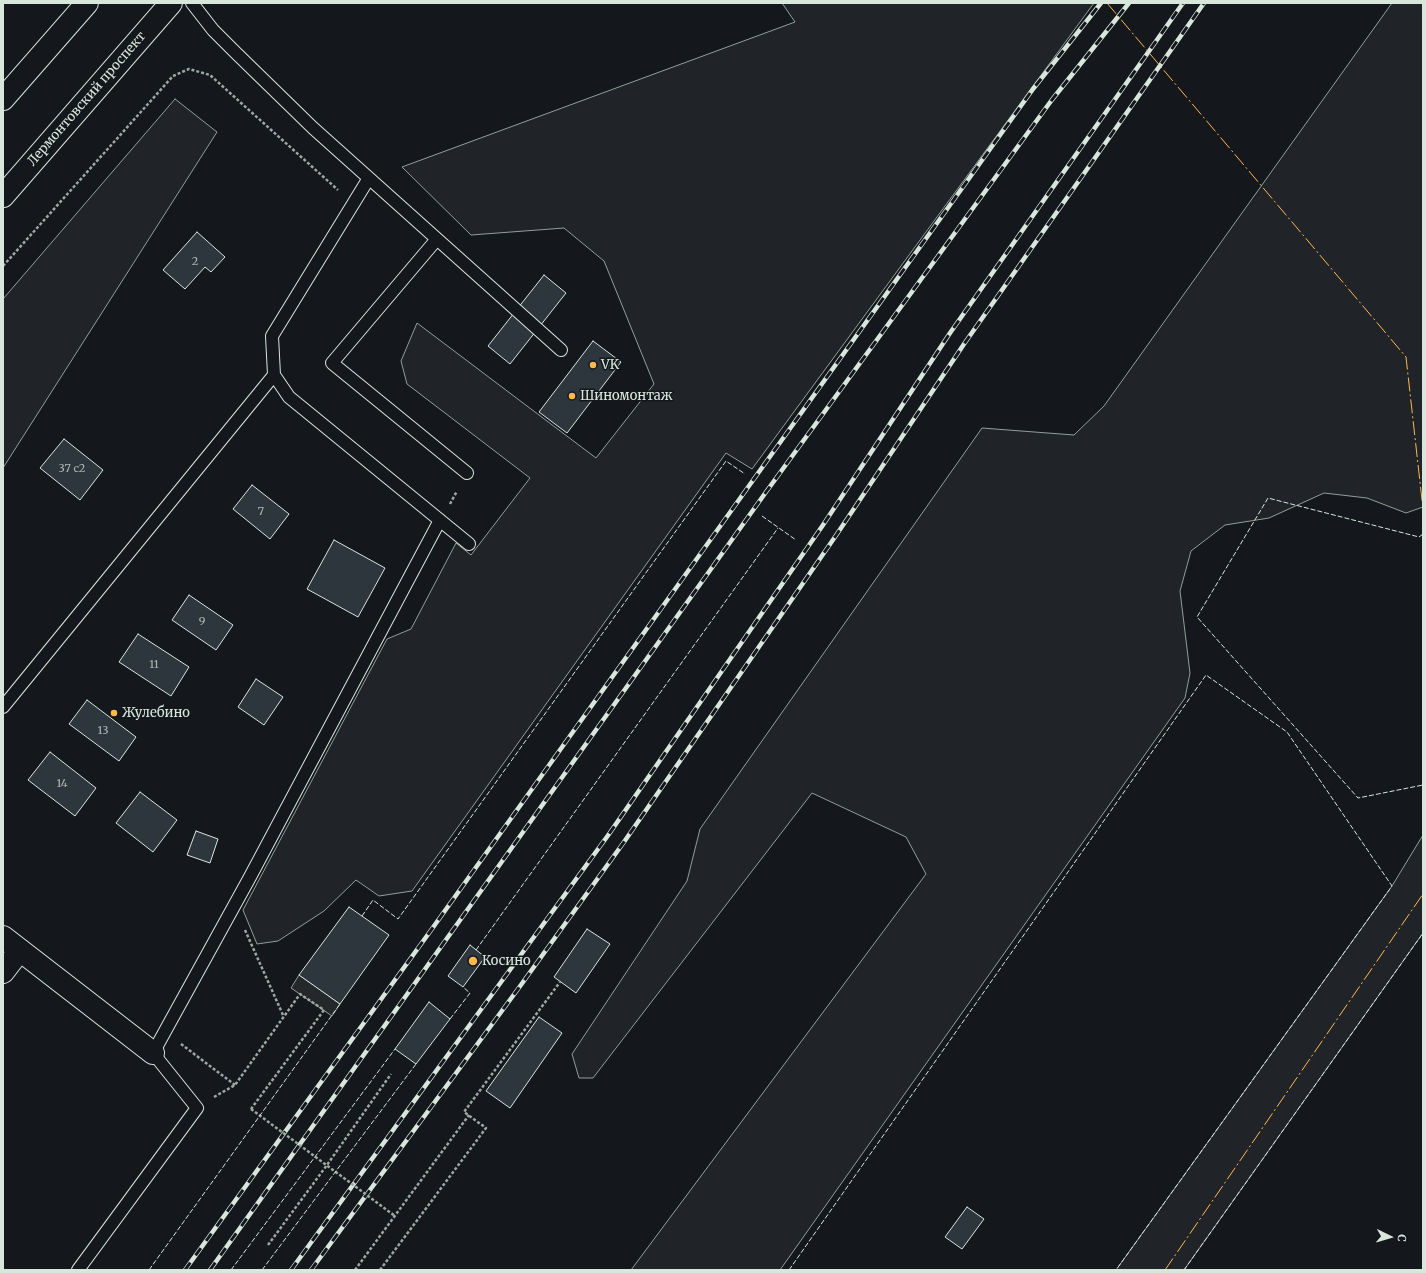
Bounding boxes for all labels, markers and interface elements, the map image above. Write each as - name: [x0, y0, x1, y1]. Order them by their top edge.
- street label: Лермонтовский проспект: [25, 29, 149, 169]
- house number: 2: [192, 255, 198, 269]
- place label: VK: [601, 357, 619, 373]
- marker: VK: [588, 360, 598, 370]
- place label: Шиномонтаж: [580, 388, 673, 404]
- marker: Шиномонтаж: [567, 391, 577, 401]
- house number: 37 с2: [59, 462, 85, 476]
- house number: 7: [258, 505, 264, 519]
- house number: 9: [199, 615, 205, 629]
- house number: 11: [149, 658, 159, 672]
- place label: Жулебино: [122, 705, 190, 721]
- marker: Жулебино: [109, 708, 119, 718]
- house number: 13: [98, 724, 108, 738]
- house number: 14: [56, 777, 68, 791]
- place label: Косино: [482, 953, 531, 969]
- marker: Косино: [467, 955, 479, 967]
- north arrow: [1370, 1217, 1410, 1257]
- text: С: [1395, 1234, 1409, 1242]

